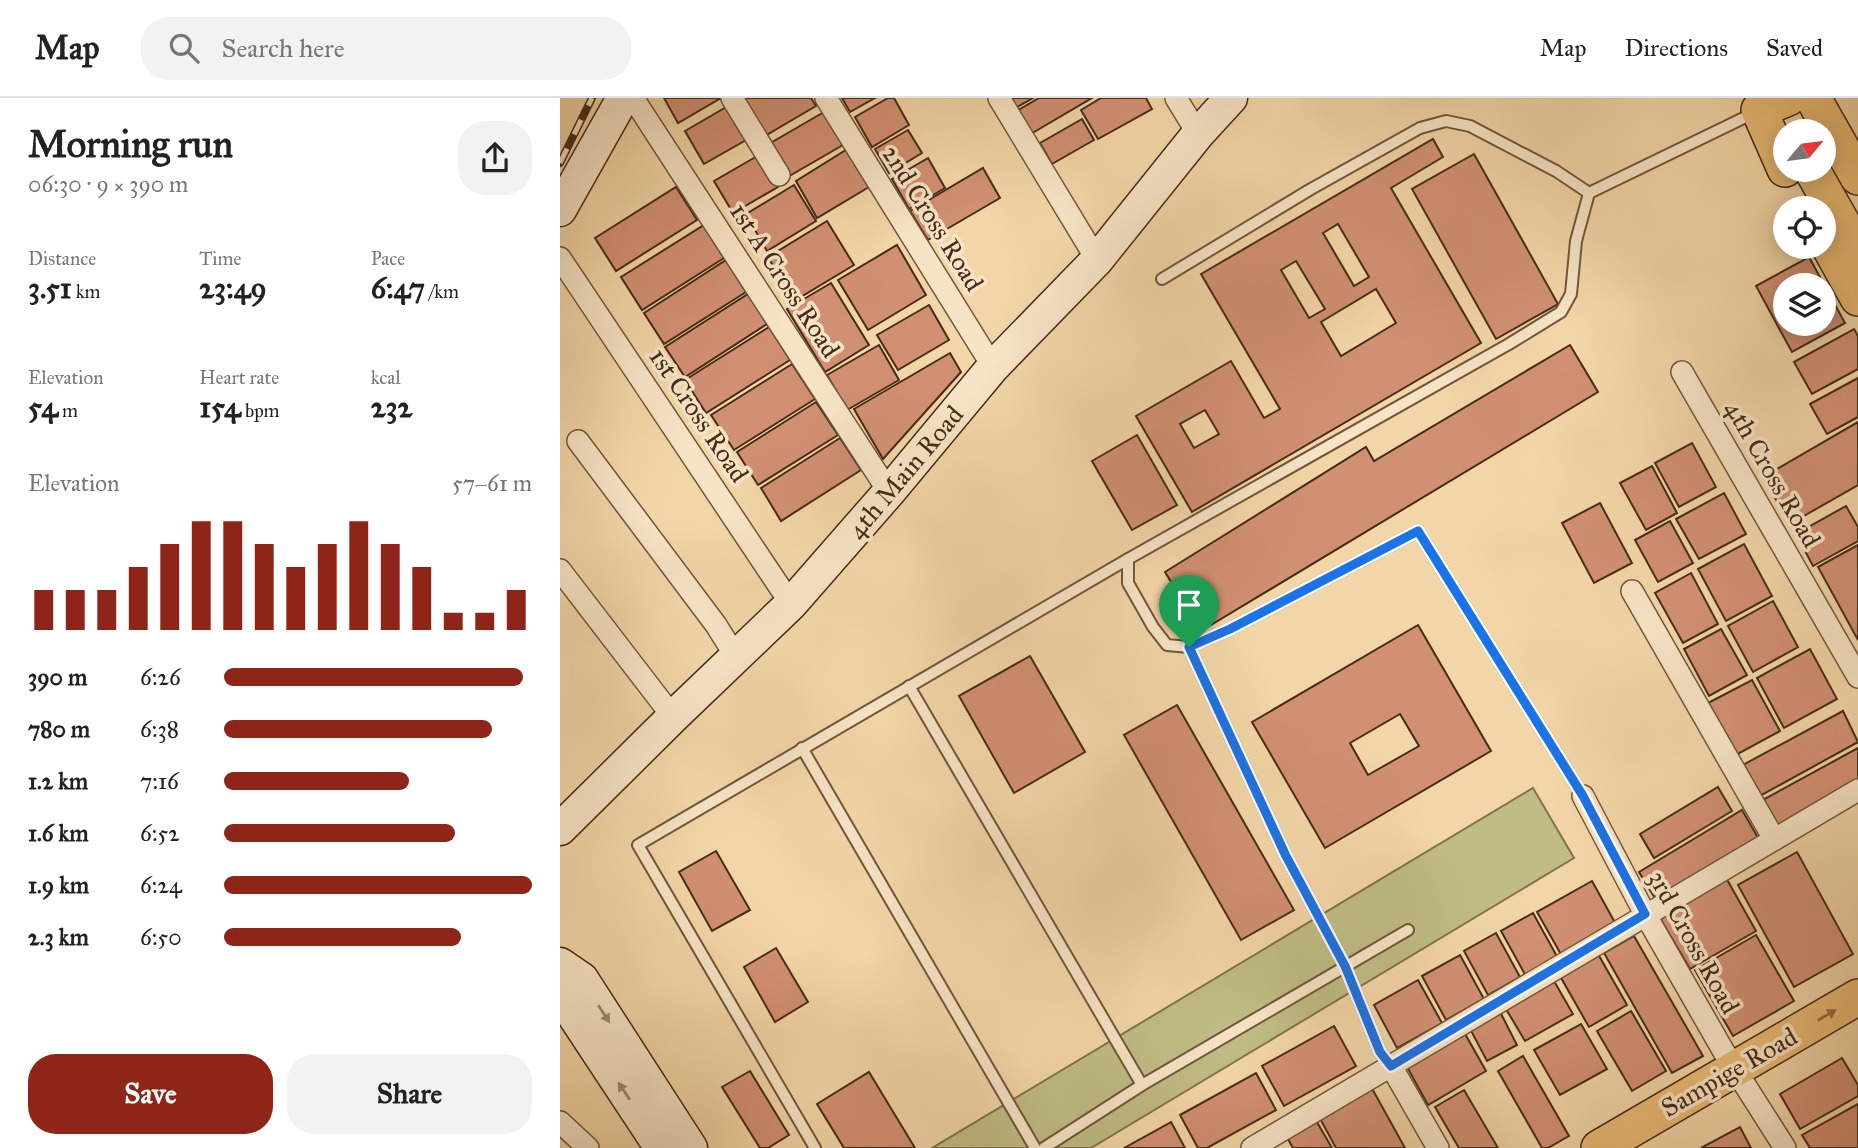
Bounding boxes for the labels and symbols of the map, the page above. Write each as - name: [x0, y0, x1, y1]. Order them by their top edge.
- north arrow: [1773, 119, 1836, 182]
- street label: 2nd Cross Road: [875, 139, 991, 297]
- street label: 1st A Cross Road: [723, 197, 847, 363]
- street label: 1st Cross Road: [642, 342, 756, 488]
- street label: 4th Cross Road: [1718, 395, 1828, 553]
- street label: 4th Main Road: [840, 399, 970, 545]
- pin: [1159, 575, 1219, 647]
- street label: 3rd Cross Road: [1641, 865, 1747, 1019]
- one-way arrow: [598, 1004, 611, 1024]
- one-way arrow: [1818, 1008, 1837, 1021]
- street label: Sampige Road: [1655, 1020, 1803, 1124]
- one-way arrow: [617, 1081, 630, 1101]

